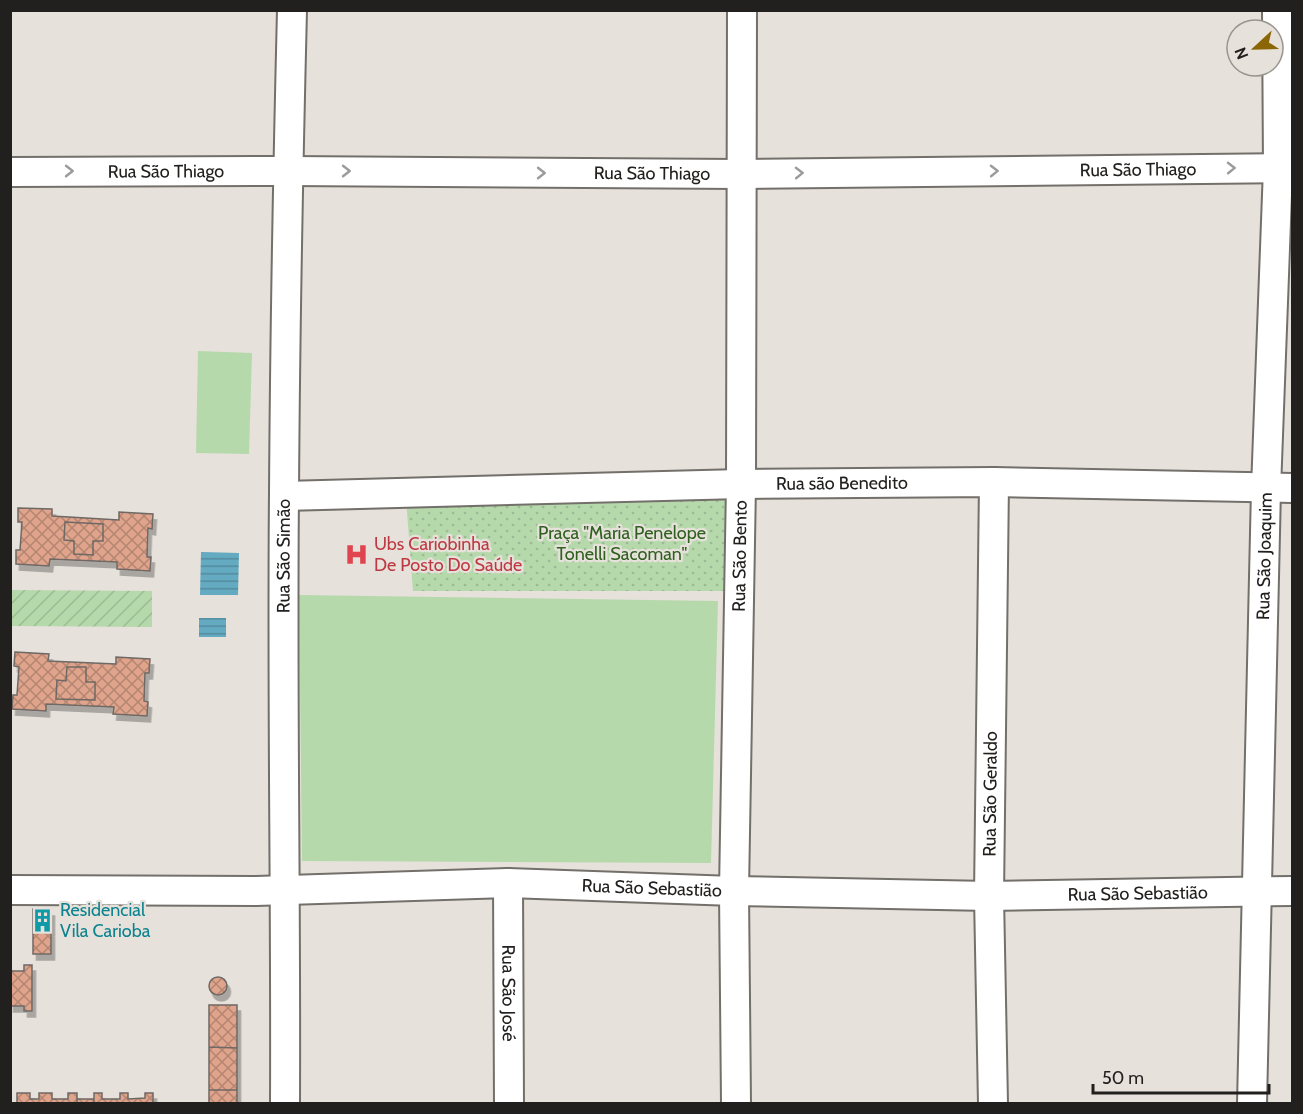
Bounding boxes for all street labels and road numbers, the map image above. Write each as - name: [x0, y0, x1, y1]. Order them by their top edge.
- street label: Rua São Thiago: [1080, 158, 1196, 181]
- street label: Rua São Thiago: [108, 160, 224, 183]
- street label: Rua São Thiago: [594, 162, 710, 185]
- street label: Rua são Benedito: [776, 472, 908, 495]
- street label: Rua São Joaquim: [1252, 492, 1277, 620]
- street label: Rua São Simão: [272, 499, 295, 613]
- street label: Rua São Bento: [728, 500, 752, 612]
- street label: Rua São Geraldo: [978, 731, 1002, 857]
- street label: Rua São Sebastião: [581, 875, 722, 902]
- street label: Rua São Sebastião: [1067, 881, 1208, 906]
- street label: Rua São José: [497, 945, 520, 1041]

